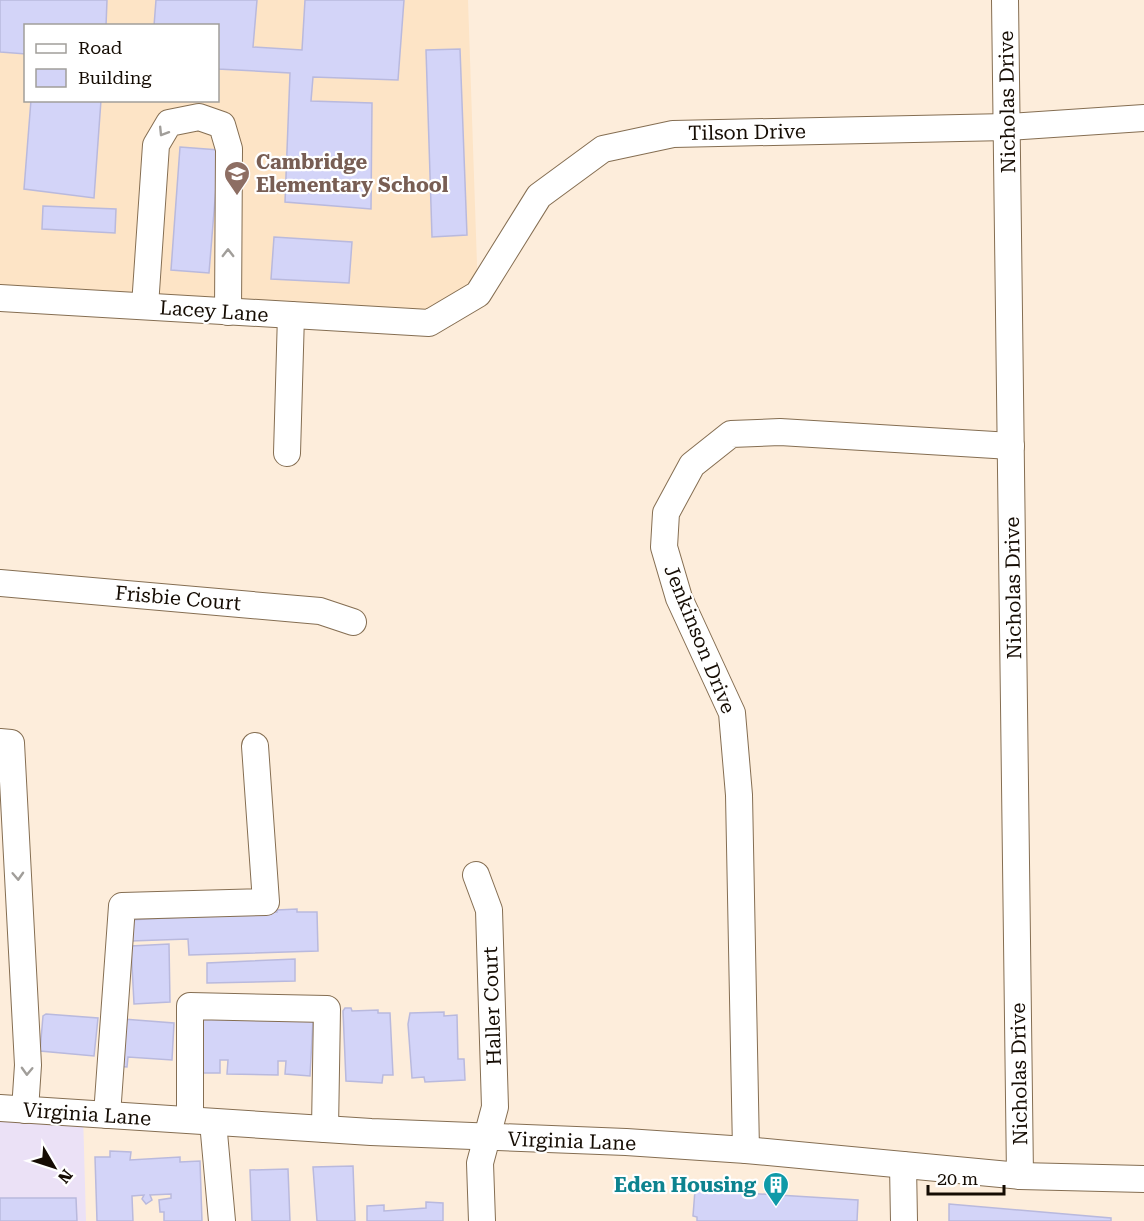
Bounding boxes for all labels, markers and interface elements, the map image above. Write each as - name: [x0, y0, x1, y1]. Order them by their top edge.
- legend: [24, 24, 219, 102]
- street label: Nicholas Drive: [994, 31, 1020, 173]
- text: Road: [78, 37, 123, 58]
- text: Building: [78, 67, 152, 88]
- street label: Tilson Drive: [688, 119, 806, 145]
- one-way arrow: [159, 126, 171, 136]
- place label: Cambridge Elementary School: [256, 150, 449, 197]
- school or university icon: Cambridge Elementary School: [222, 159, 252, 197]
- one-way arrow: [222, 249, 234, 258]
- street label: Lacey Lane: [159, 295, 269, 327]
- street label: Nicholas Drive: [1000, 517, 1026, 659]
- street label: Jenkinson Drive: [659, 561, 741, 717]
- street label: Frisbie Court: [114, 581, 243, 616]
- one-way arrow: [11, 871, 24, 880]
- street label: Haller Court: [478, 946, 506, 1066]
- street label: Nicholas Drive: [1006, 1003, 1032, 1145]
- one-way arrow: [21, 1066, 34, 1075]
- street label: Virginia Lane: [22, 1098, 152, 1130]
- street label: Virginia Lane: [507, 1127, 637, 1155]
- north arrow: [24, 1137, 84, 1197]
- scale bar: [928, 1158, 1004, 1196]
- text: N: [54, 1165, 77, 1187]
- text: 20 m: [937, 1168, 978, 1189]
- building icon: Eden Housing: [761, 1170, 791, 1208]
- place label: Eden Housing: [614, 1173, 757, 1197]

